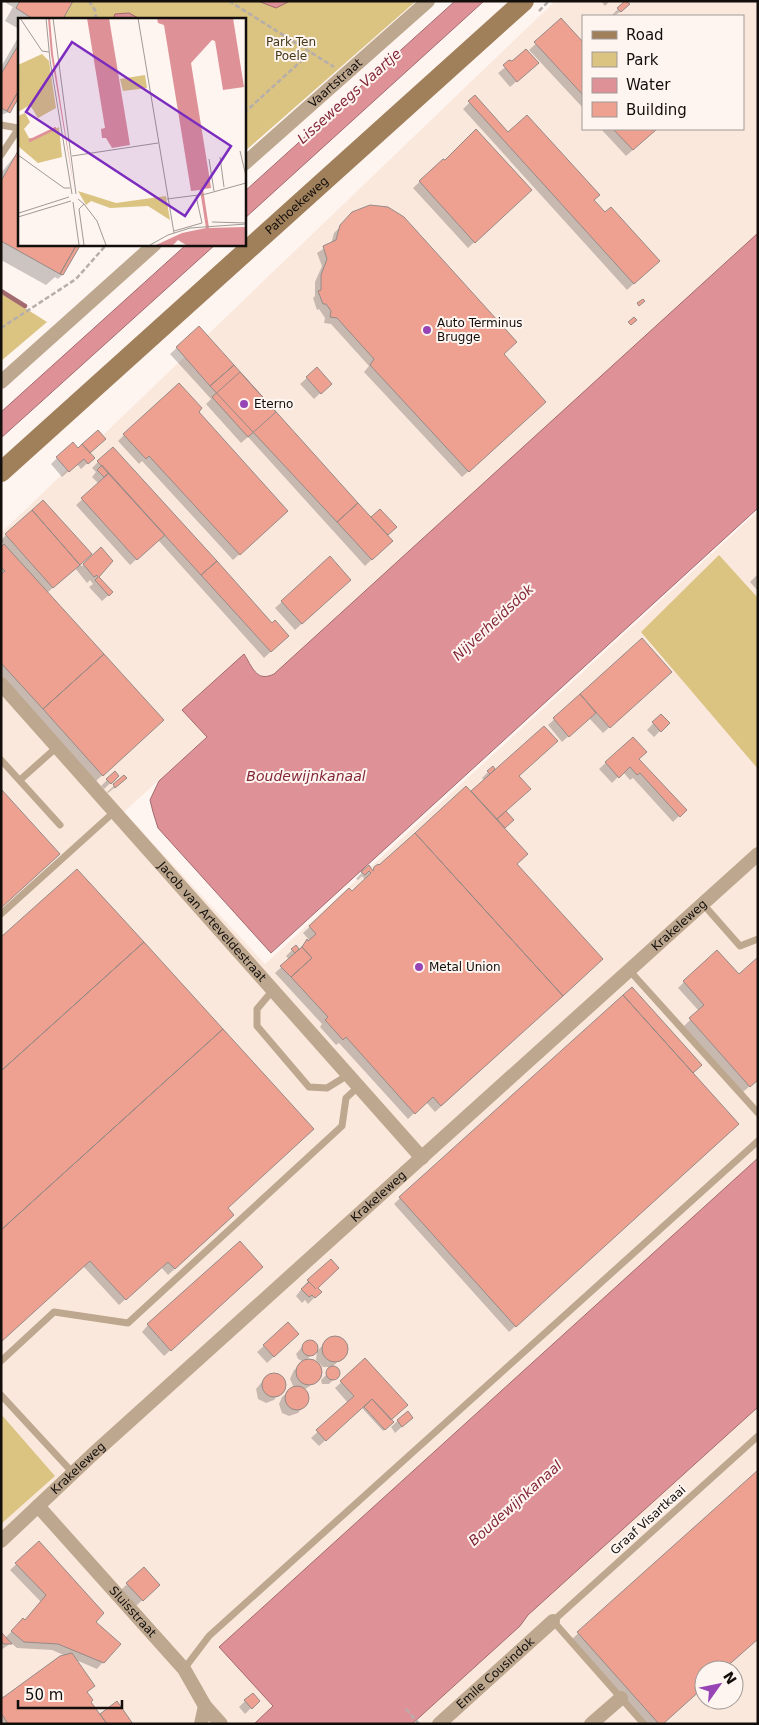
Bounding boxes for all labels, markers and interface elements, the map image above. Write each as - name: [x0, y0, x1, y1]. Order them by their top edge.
- legend: [582, 15, 744, 130]
- inset map: [18, 18, 245, 245]
- text: Road: [626, 26, 664, 44]
- park label: Park Ten Poele: [266, 35, 316, 63]
- water label: Lisseweegs Vaartje: [294, 45, 404, 147]
- text: Park: [626, 51, 659, 69]
- street label: Vaartstraat: [306, 55, 365, 111]
- text: Water: [626, 76, 671, 94]
- text: Building: [626, 101, 687, 119]
- street label: Pathoekeweg: [262, 174, 331, 238]
- place label: Auto Terminus Brugge: [437, 316, 523, 344]
- marker: Auto Terminus Brugge: [421, 324, 433, 336]
- place label: Eterno: [254, 397, 293, 411]
- marker: Eterno: [238, 398, 250, 410]
- water label: Nijverheidsdok: [450, 580, 537, 663]
- water label: Boudewijnkanaal: [246, 768, 366, 784]
- street label: Jacob van Arteveldestraat: [155, 858, 269, 985]
- street label: Krakeleweg: [649, 897, 710, 954]
- place label: Metal Union: [429, 960, 501, 974]
- marker: Metal Union: [413, 961, 425, 973]
- street label: Krakeleweg: [348, 1168, 409, 1225]
- street label: Krakeleweg: [48, 1439, 108, 1497]
- water label: Boudewijnkanaal: [465, 1457, 565, 1549]
- street label: Graaf Visartkaai: [608, 1483, 688, 1557]
- street label: Sluisstraat: [106, 1583, 159, 1640]
- street label: Emile Cousindok: [454, 1634, 537, 1712]
- north arrow: [694, 1660, 744, 1710]
- text: N: [720, 1669, 740, 1687]
- scale bar: [18, 1678, 121, 1710]
- text: 50 m: [25, 1686, 63, 1704]

